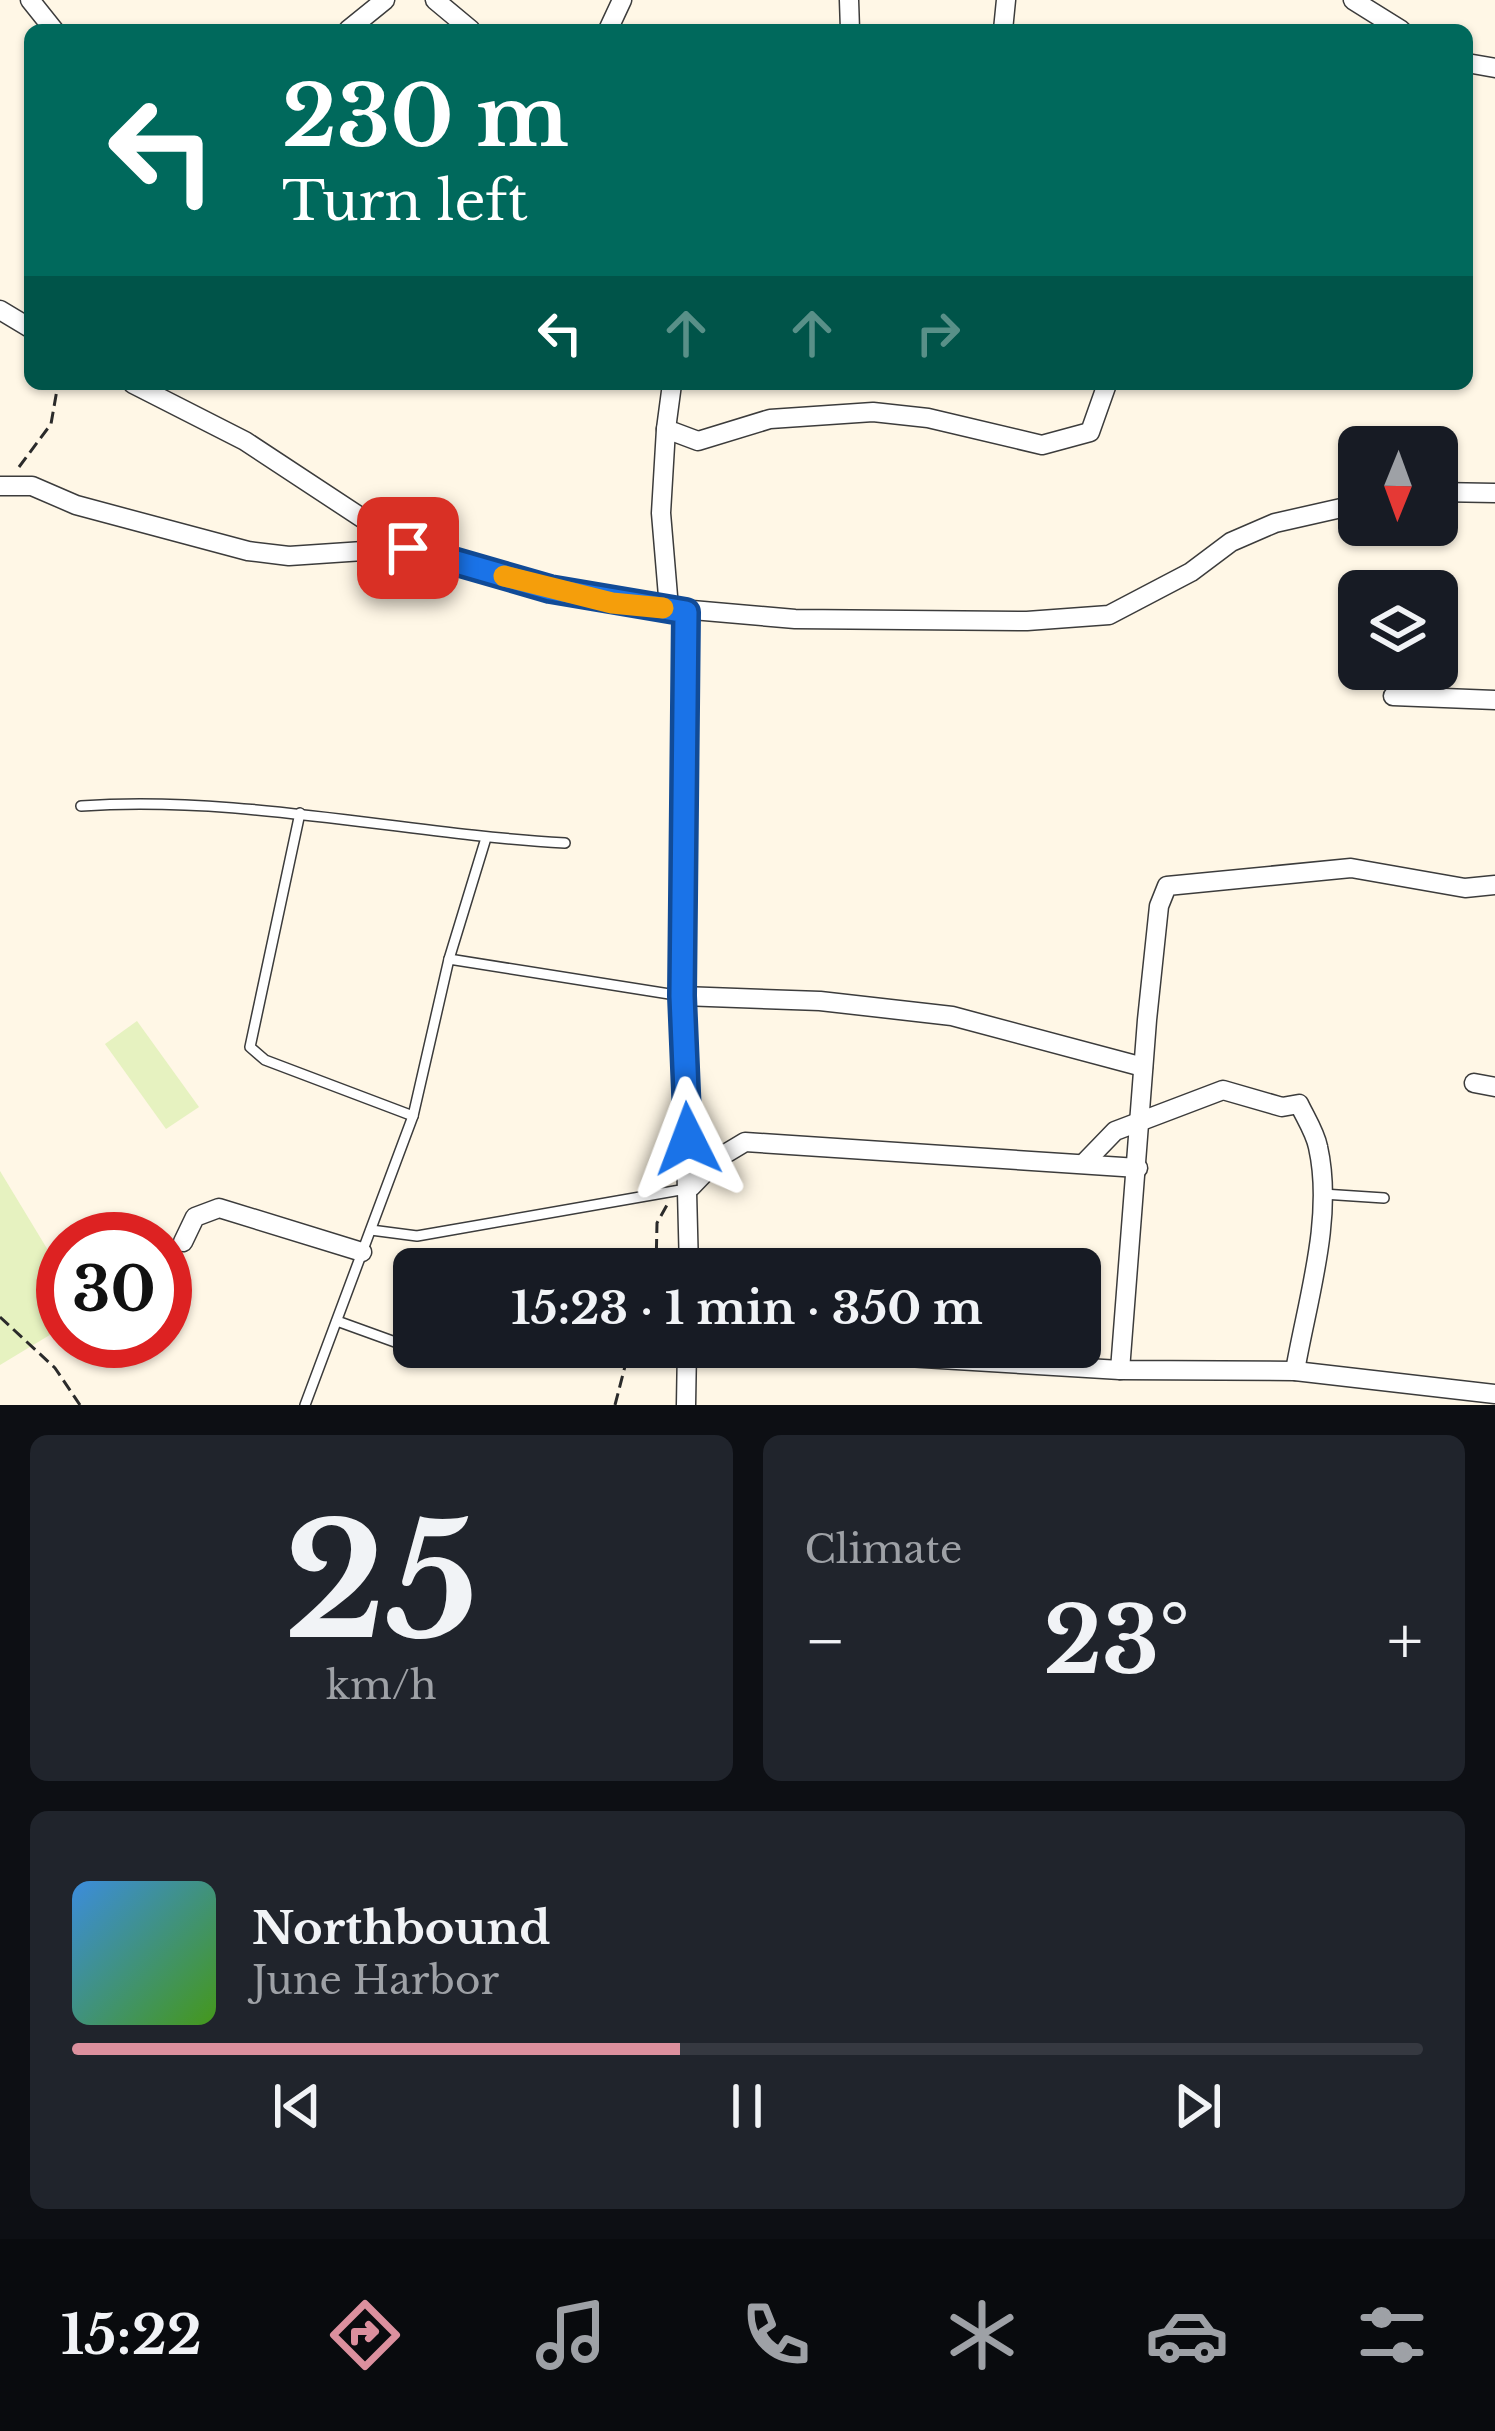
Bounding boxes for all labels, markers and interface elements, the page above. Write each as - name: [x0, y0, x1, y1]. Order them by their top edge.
- text: 230 m: [282, 65, 569, 169]
- icon: left: [84, 72, 240, 228]
- text: Turn left: [282, 168, 528, 235]
- icon: left: [527, 300, 593, 366]
- icon: ahead: [653, 300, 719, 366]
- icon: ahead: [779, 300, 845, 366]
- icon: right: [905, 300, 971, 366]
- north arrow: [1338, 426, 1458, 546]
- map controls: [1338, 426, 1458, 690]
- pin: [357, 497, 459, 599]
- icon: arrive: [375, 515, 441, 581]
- button: layers: [1338, 570, 1458, 690]
- position arrow: [625, 1076, 751, 1202]
- speed limit sign: 30: [36, 1212, 192, 1368]
- text: 15:23 · 1 min · 350 m: [511, 1280, 983, 1336]
- text: 25: [284, 1486, 478, 1679]
- text: Climate: [805, 1525, 962, 1574]
- text: 23°: [1044, 1586, 1190, 1697]
- text: −: [805, 1600, 846, 1682]
- text: +: [1387, 1600, 1423, 1682]
- text: km/h: [326, 1661, 437, 1710]
- text: Northbound: [252, 1900, 550, 1956]
- text: June Harbor: [252, 1956, 499, 2005]
- icon: previous: [264, 2073, 330, 2139]
- icon: pause: [714, 2073, 780, 2139]
- icon: next: [1165, 2073, 1231, 2139]
- icon: directions: [323, 2293, 407, 2377]
- icon: music: [529, 2293, 613, 2377]
- icon: phone: [734, 2293, 818, 2377]
- icon: climate: [940, 2293, 1024, 2377]
- icon: car: [1145, 2293, 1229, 2377]
- icon: filters: [1350, 2293, 1434, 2377]
- text: 15:22: [61, 2302, 202, 2369]

